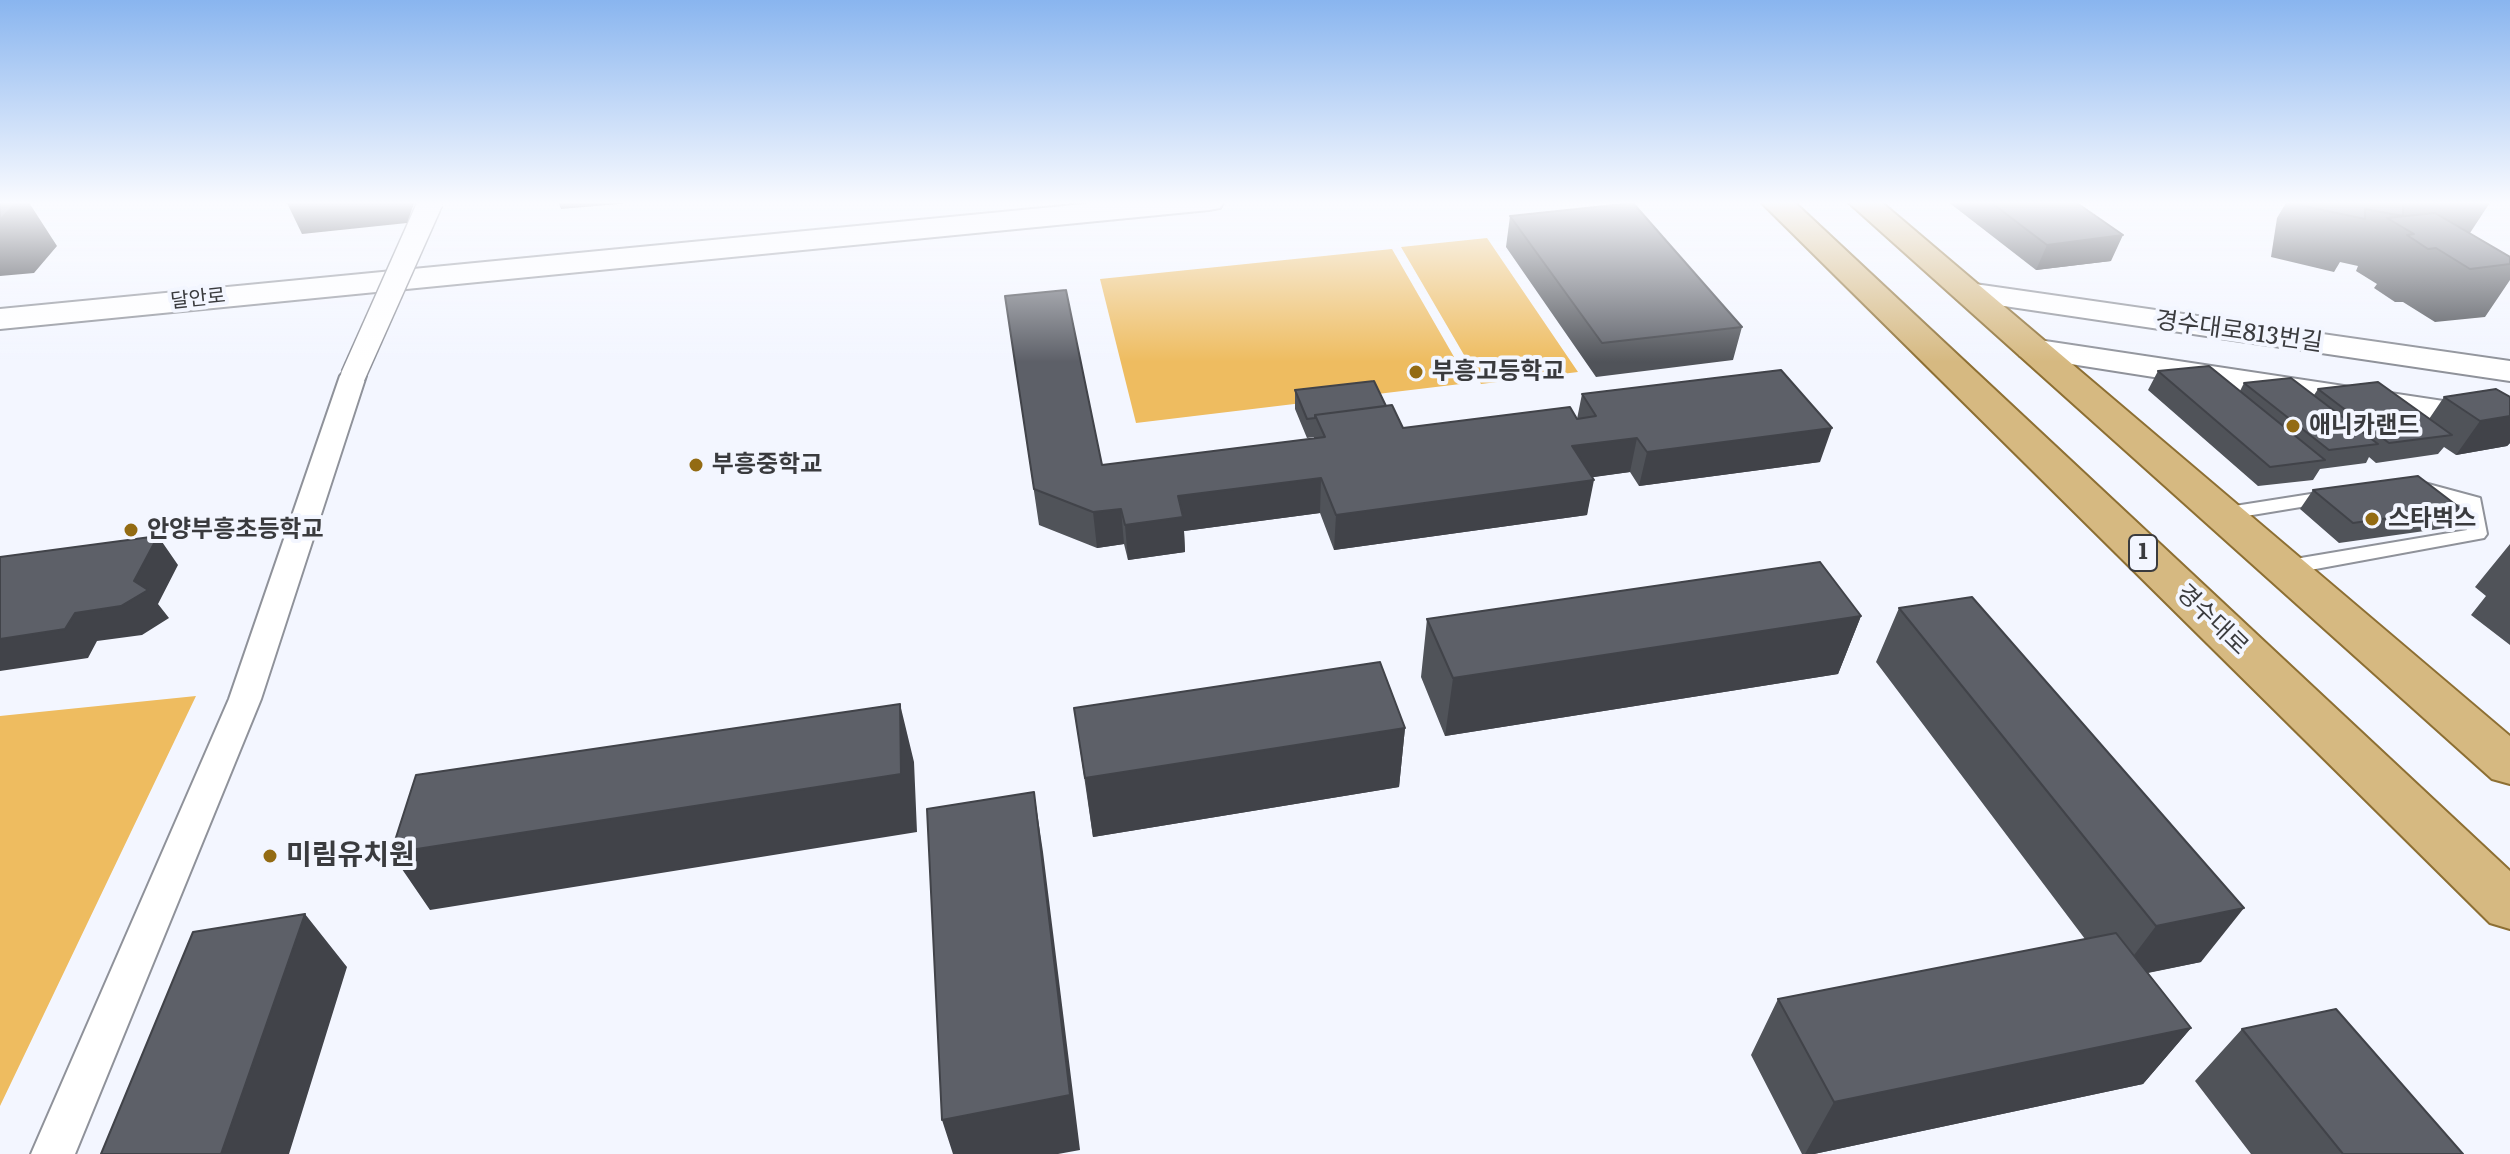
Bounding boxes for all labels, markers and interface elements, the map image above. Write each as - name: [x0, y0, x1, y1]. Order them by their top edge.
- street label: 달안로: [169, 284, 227, 314]
- street label: 경수대로813번길: [2154, 306, 2324, 358]
- place label: 부흥고등학교: [1432, 358, 1564, 386]
- marker: 부흥고등학교: [1407, 363, 1425, 381]
- place label: 애니카랜드: [2309, 412, 2419, 440]
- marker: 애니카랜드: [2284, 417, 2302, 435]
- place label: 부흥중학교: [712, 451, 822, 479]
- marker: 부흥중학교: [687, 456, 705, 474]
- place label: 스타벅스: [2388, 505, 2476, 533]
- marker: 스타벅스: [2363, 510, 2381, 528]
- place label: 안양부흥초등학교: [147, 516, 324, 544]
- marker: 안양부흥초등학교: [122, 521, 140, 539]
- road number: 1: [2129, 535, 2157, 571]
- street label: 경수대로: [2170, 579, 2254, 661]
- place label: 미림유치원: [286, 839, 415, 873]
- marker: 미림유치원: [261, 847, 279, 865]

